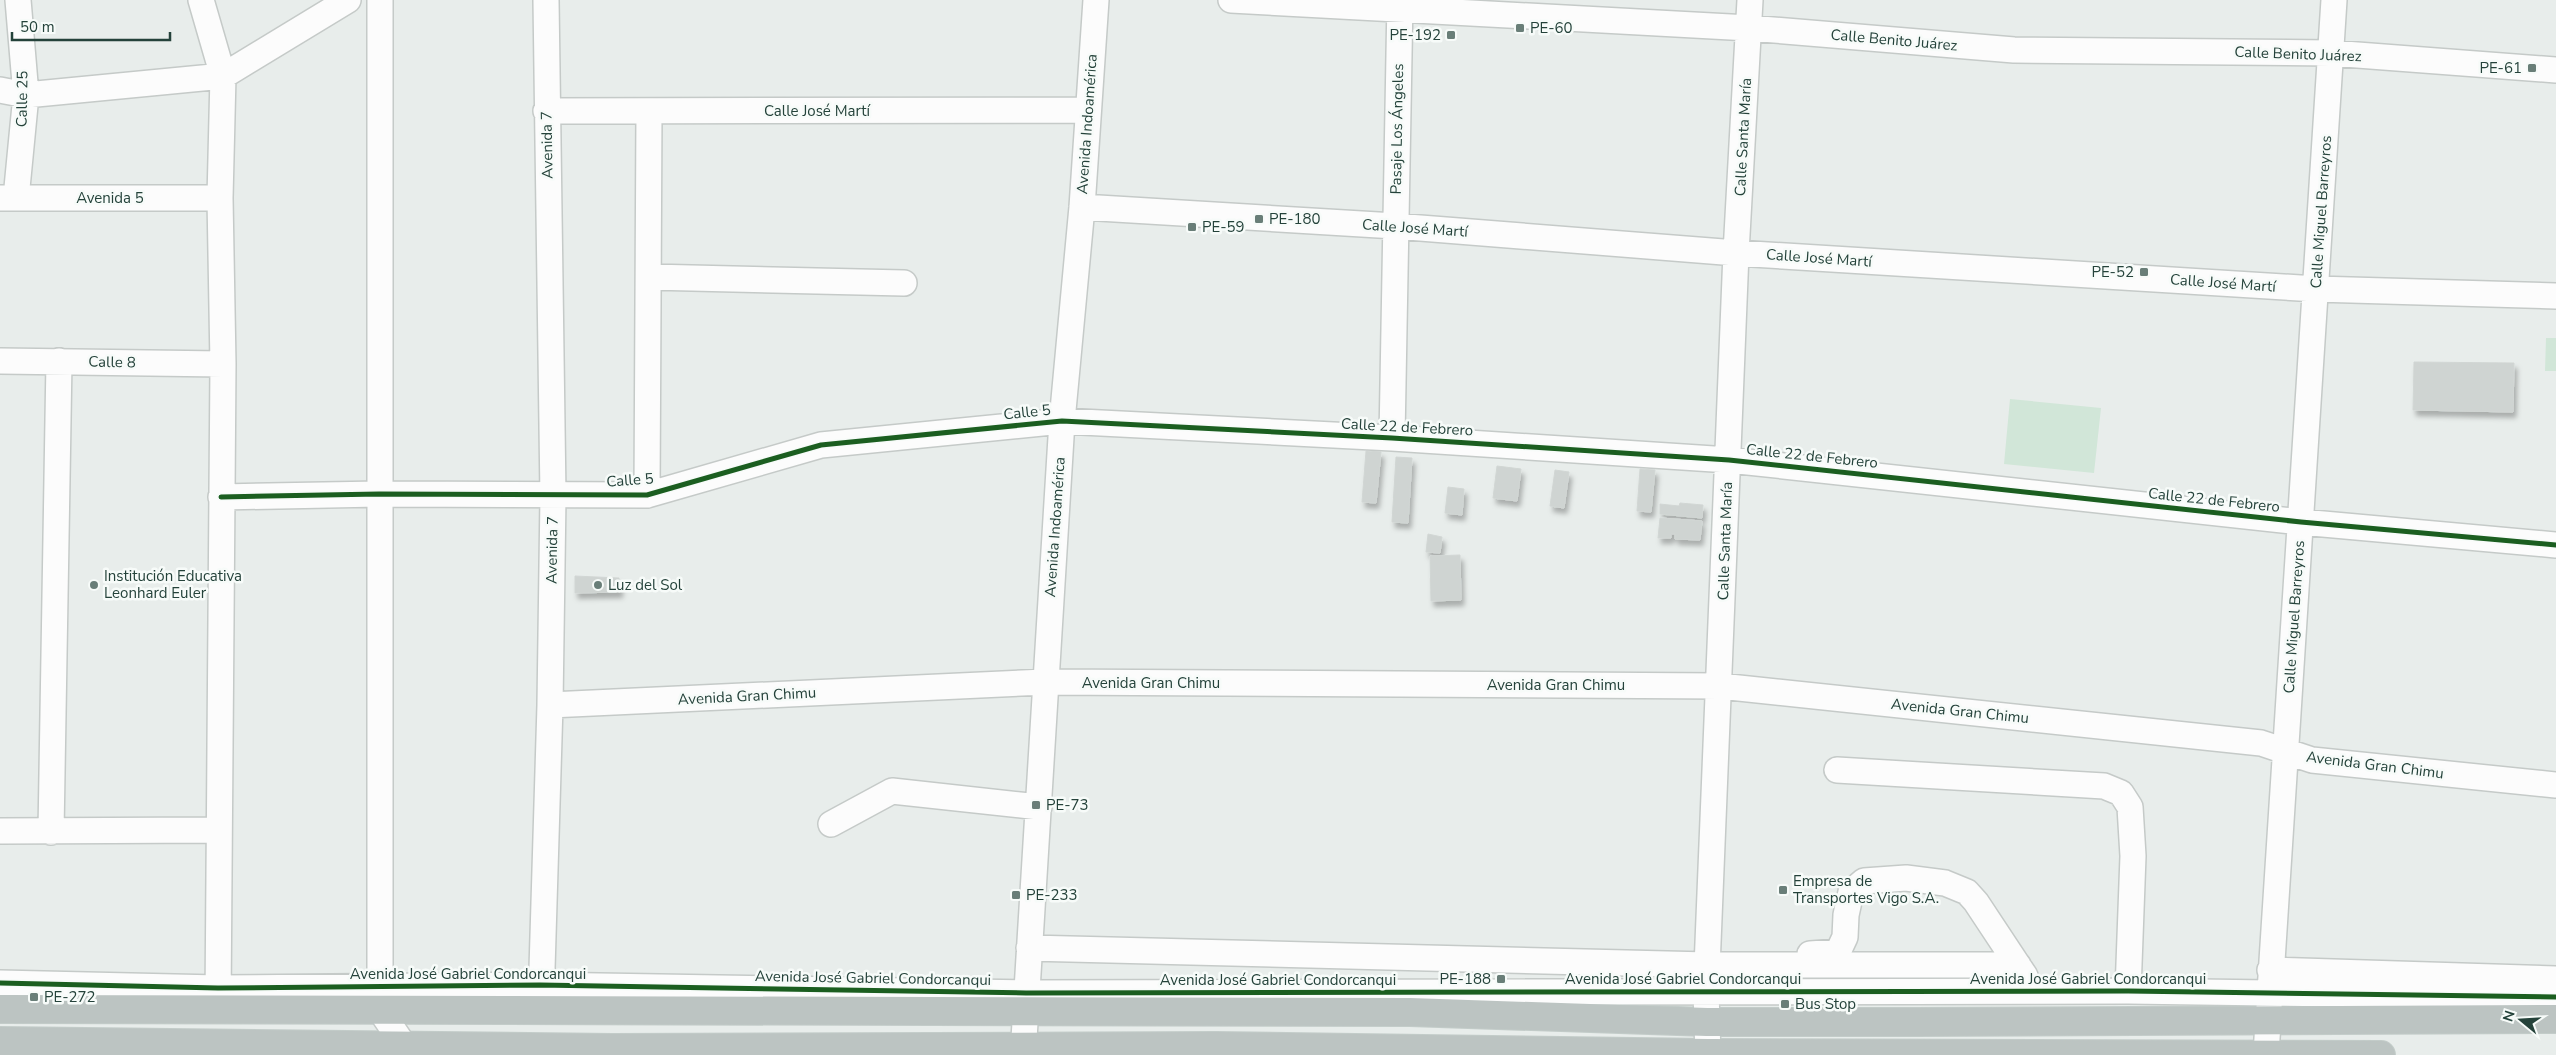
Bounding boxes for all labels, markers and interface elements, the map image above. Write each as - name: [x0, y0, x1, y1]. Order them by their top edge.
- scale bar: [12, 10, 170, 42]
- text: 50 m: [20, 17, 55, 37]
- place label: PE-60: [1530, 18, 1573, 38]
- marker: PE-60: [1514, 22, 1526, 34]
- street label: Calle Benito Juárez: [1830, 24, 1958, 56]
- place label: PE-192: [1389, 25, 1441, 45]
- marker: PE-192: [1445, 29, 1457, 41]
- street label: Calle Benito Juárez: [2234, 42, 2362, 66]
- street label: Avenida Indoamérica: [1072, 53, 1102, 195]
- place label: PE-61: [2479, 58, 2522, 78]
- marker: PE-61: [2526, 62, 2538, 74]
- street label: Pasaje Los Ángeles: [1386, 63, 1408, 195]
- street label: Calle 25: [12, 71, 32, 127]
- street label: Calle Santa María: [1730, 77, 1756, 197]
- street label: Calle José Martí: [764, 101, 871, 121]
- street label: Avenida 7: [536, 111, 558, 179]
- street label: Calle Miguel Barreyros: [2306, 135, 2336, 289]
- street label: Avenida 5: [76, 188, 144, 208]
- place label: PE-180: [1269, 209, 1321, 229]
- marker: PE-180: [1253, 213, 1265, 225]
- street label: Calle José Martí: [1361, 214, 1470, 242]
- place label: PE-59: [1202, 217, 1245, 237]
- marker: PE-59: [1186, 221, 1198, 233]
- street label: Calle José Martí: [1765, 244, 1874, 272]
- place label: PE-52: [2091, 262, 2134, 282]
- marker: PE-52: [2138, 266, 2150, 278]
- street label: Calle José Martí: [2169, 269, 2278, 297]
- street label: Calle 8: [88, 352, 136, 372]
- street label: Calle 5: [1002, 400, 1052, 424]
- street label: Calle 22 de Febrero: [1340, 414, 1474, 440]
- street label: Calle 22 de Febrero: [1745, 439, 1879, 473]
- street label: Avenida Indoamérica: [1040, 456, 1070, 598]
- street label: Calle 5: [606, 468, 654, 492]
- street label: Calle Santa María: [1713, 481, 1737, 601]
- street label: Calle 22 de Febrero: [2147, 483, 2281, 517]
- street label: Avenida 7: [541, 516, 563, 584]
- street label: Calle Miguel Barreyros: [2279, 540, 2309, 694]
- place label: Institución Educativa Leonhard Euler: [104, 566, 242, 603]
- place label: Luz del Sol: [608, 575, 683, 595]
- marker: Institución Educativa Leonhard Euler: [88, 579, 100, 591]
- marker: Luz del Sol: [592, 579, 604, 591]
- street label: Avenida Gran Chimu: [1082, 673, 1220, 693]
- street label: Avenida Gran Chimu: [1487, 675, 1625, 695]
- street label: Avenida Gran Chimu: [677, 682, 817, 710]
- street label: Avenida Gran Chimu: [1890, 694, 2030, 728]
- street label: Avenida Gran Chimu: [2305, 747, 2445, 783]
- place label: PE-73: [1046, 795, 1089, 815]
- marker: PE-73: [1030, 799, 1042, 811]
- place label: Empresa de Transportes Vigo S.A.: [1793, 871, 1939, 908]
- marker: Empresa de Transportes Vigo S.A.: [1777, 884, 1789, 896]
- place label: PE-233: [1026, 885, 1078, 905]
- marker: PE-233: [1010, 889, 1022, 901]
- street label: Avenida José Gabriel Condorcanqui: [350, 964, 586, 984]
- street label: Avenida José Gabriel Condorcanqui: [755, 966, 991, 990]
- place label: PE-188: [1439, 969, 1491, 989]
- street label: Avenida José Gabriel Condorcanqui: [1565, 969, 1801, 989]
- street label: Avenida José Gabriel Condorcanqui: [1970, 969, 2206, 989]
- street label: Avenida José Gabriel Condorcanqui: [1160, 970, 1396, 990]
- marker: PE-188: [1495, 973, 1507, 985]
- place label: PE-272: [44, 987, 96, 1007]
- marker: PE-272: [28, 991, 40, 1003]
- place label: Bus Stop: [1795, 994, 1856, 1014]
- north arrow: [2496, 995, 2546, 1045]
- marker: Bus Stop: [1779, 998, 1791, 1010]
- text: N: [2498, 1008, 2520, 1024]

